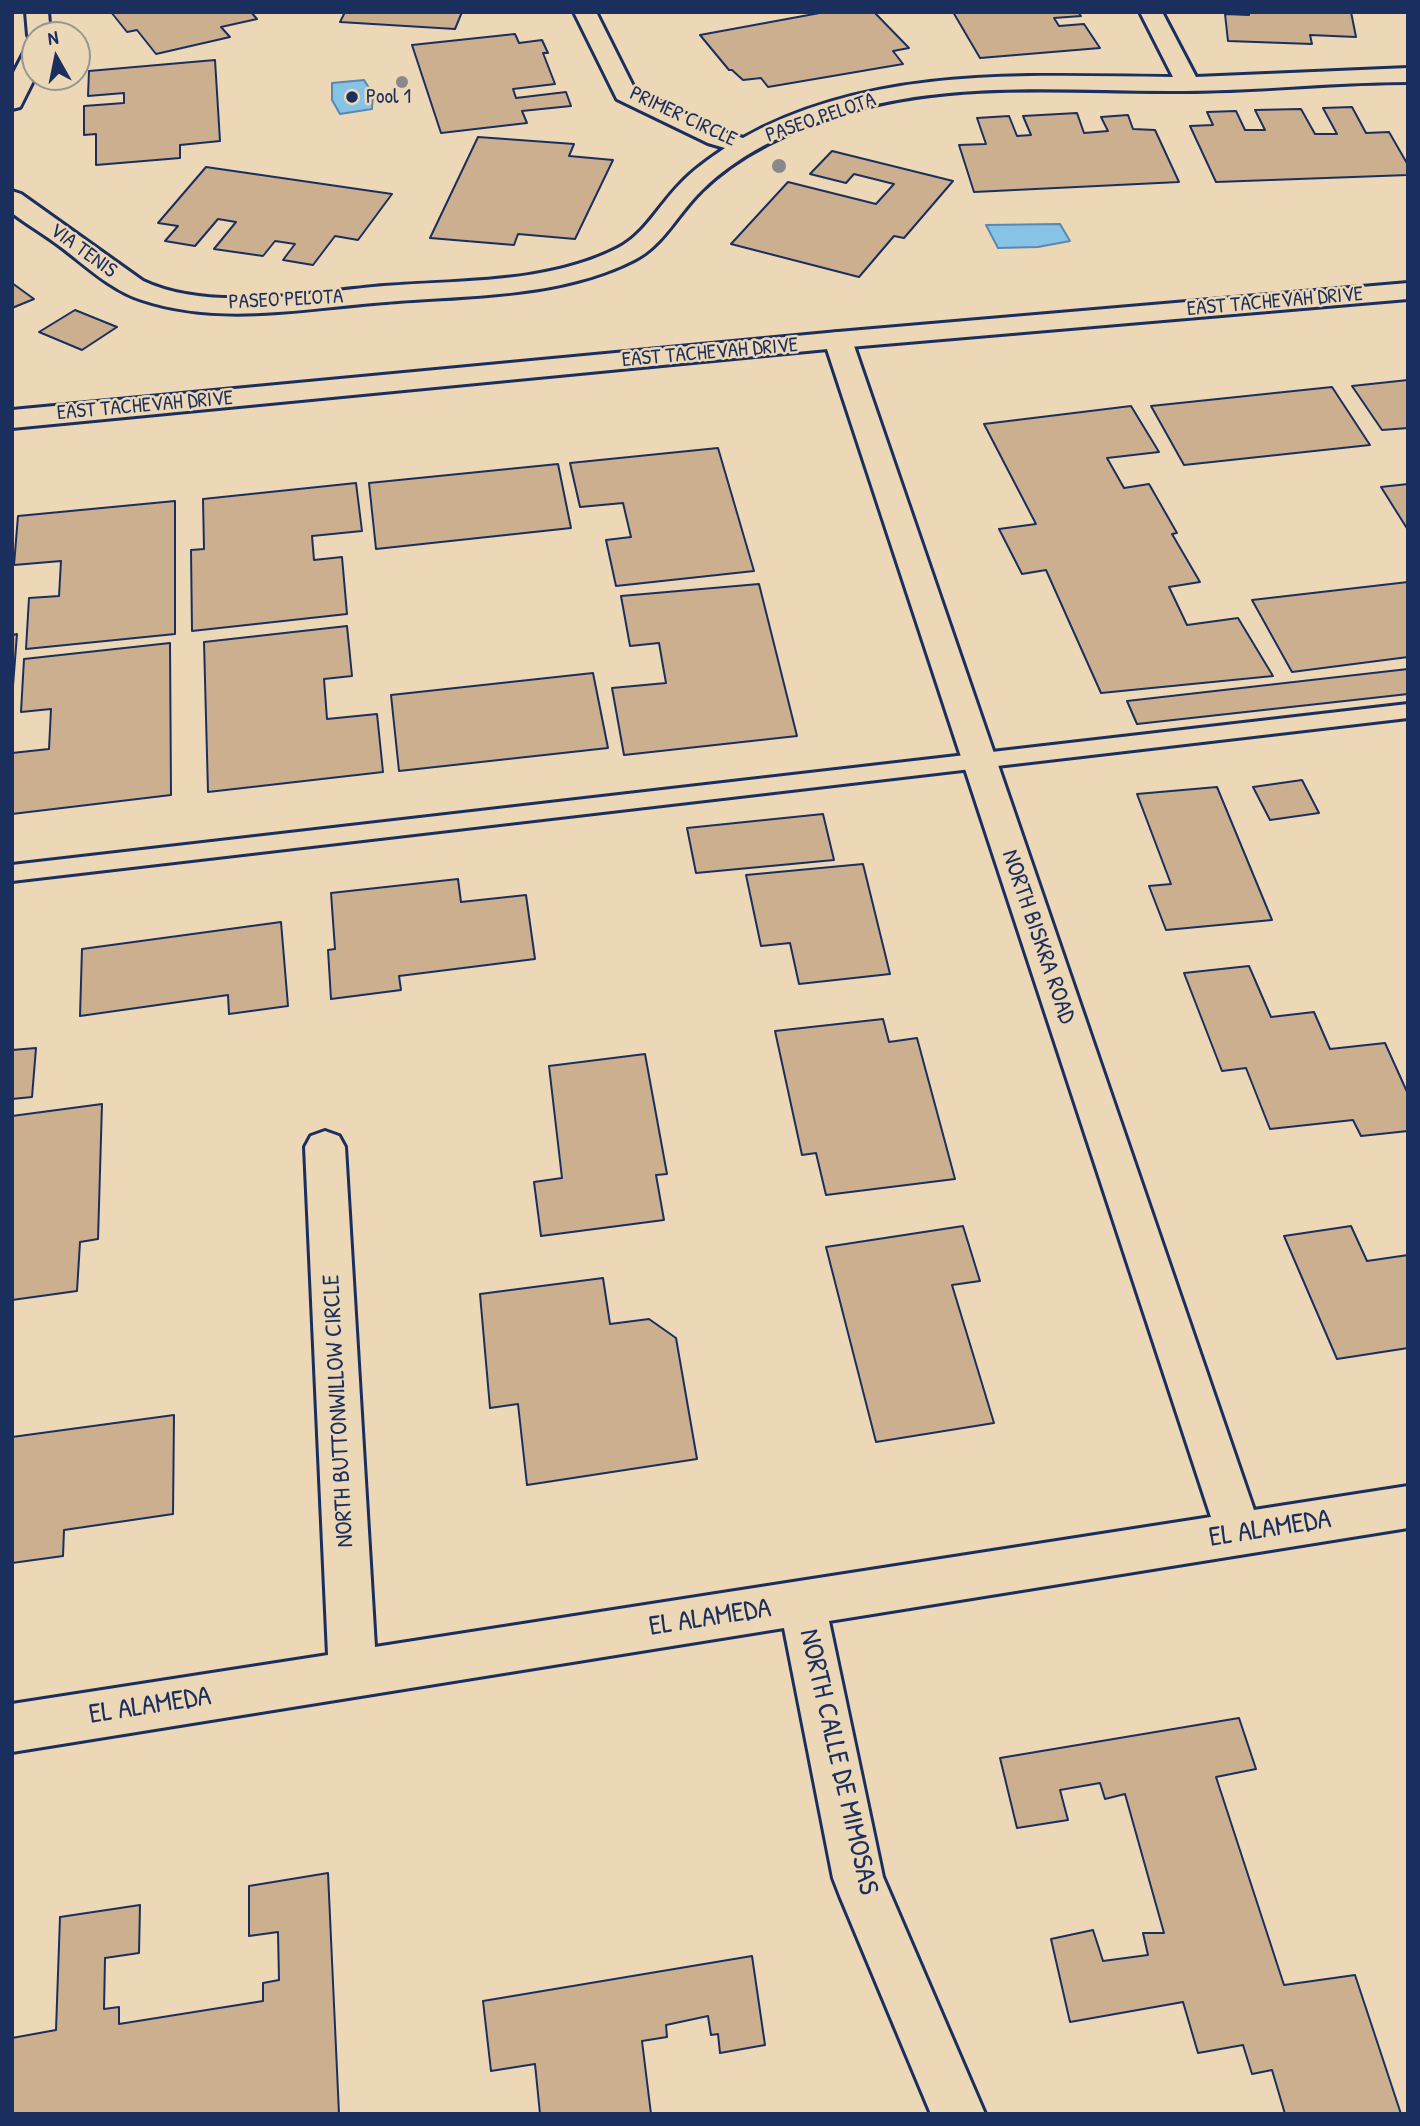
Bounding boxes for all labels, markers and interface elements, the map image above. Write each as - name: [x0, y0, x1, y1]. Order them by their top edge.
- north arrow: [21, 21, 91, 91]
- text: N: [46, 24, 60, 51]
- street label: PRIMER CIRCLE: [625, 81, 741, 153]
- place label: Pool 1: [366, 84, 411, 110]
- street label: PASEO PELOTA: [763, 87, 879, 149]
- marker: Pool 1: [344, 89, 360, 105]
- street label: VIA TENIS: [45, 218, 121, 284]
- street label: EAST TACHEVAH DRIVE: [1186, 282, 1364, 322]
- street label: PASEO PELOTA: [228, 284, 344, 316]
- street label: EAST TACHEVAH DRIVE: [621, 333, 799, 373]
- street label: EAST TACHEVAH DRIVE: [56, 386, 234, 426]
- street label: NORTH BISKRA ROAD: [995, 846, 1081, 1028]
- street label: NORTH BUTTONWILLOW CIRCLE: [317, 1274, 361, 1548]
- street label: EL ALAMEDA: [1207, 1503, 1333, 1555]
- street label: EL ALAMEDA: [647, 1592, 773, 1644]
- street label: NORTH CALLE DE MIMOSAS: [791, 1626, 885, 1898]
- street label: EL ALAMEDA: [87, 1680, 213, 1732]

